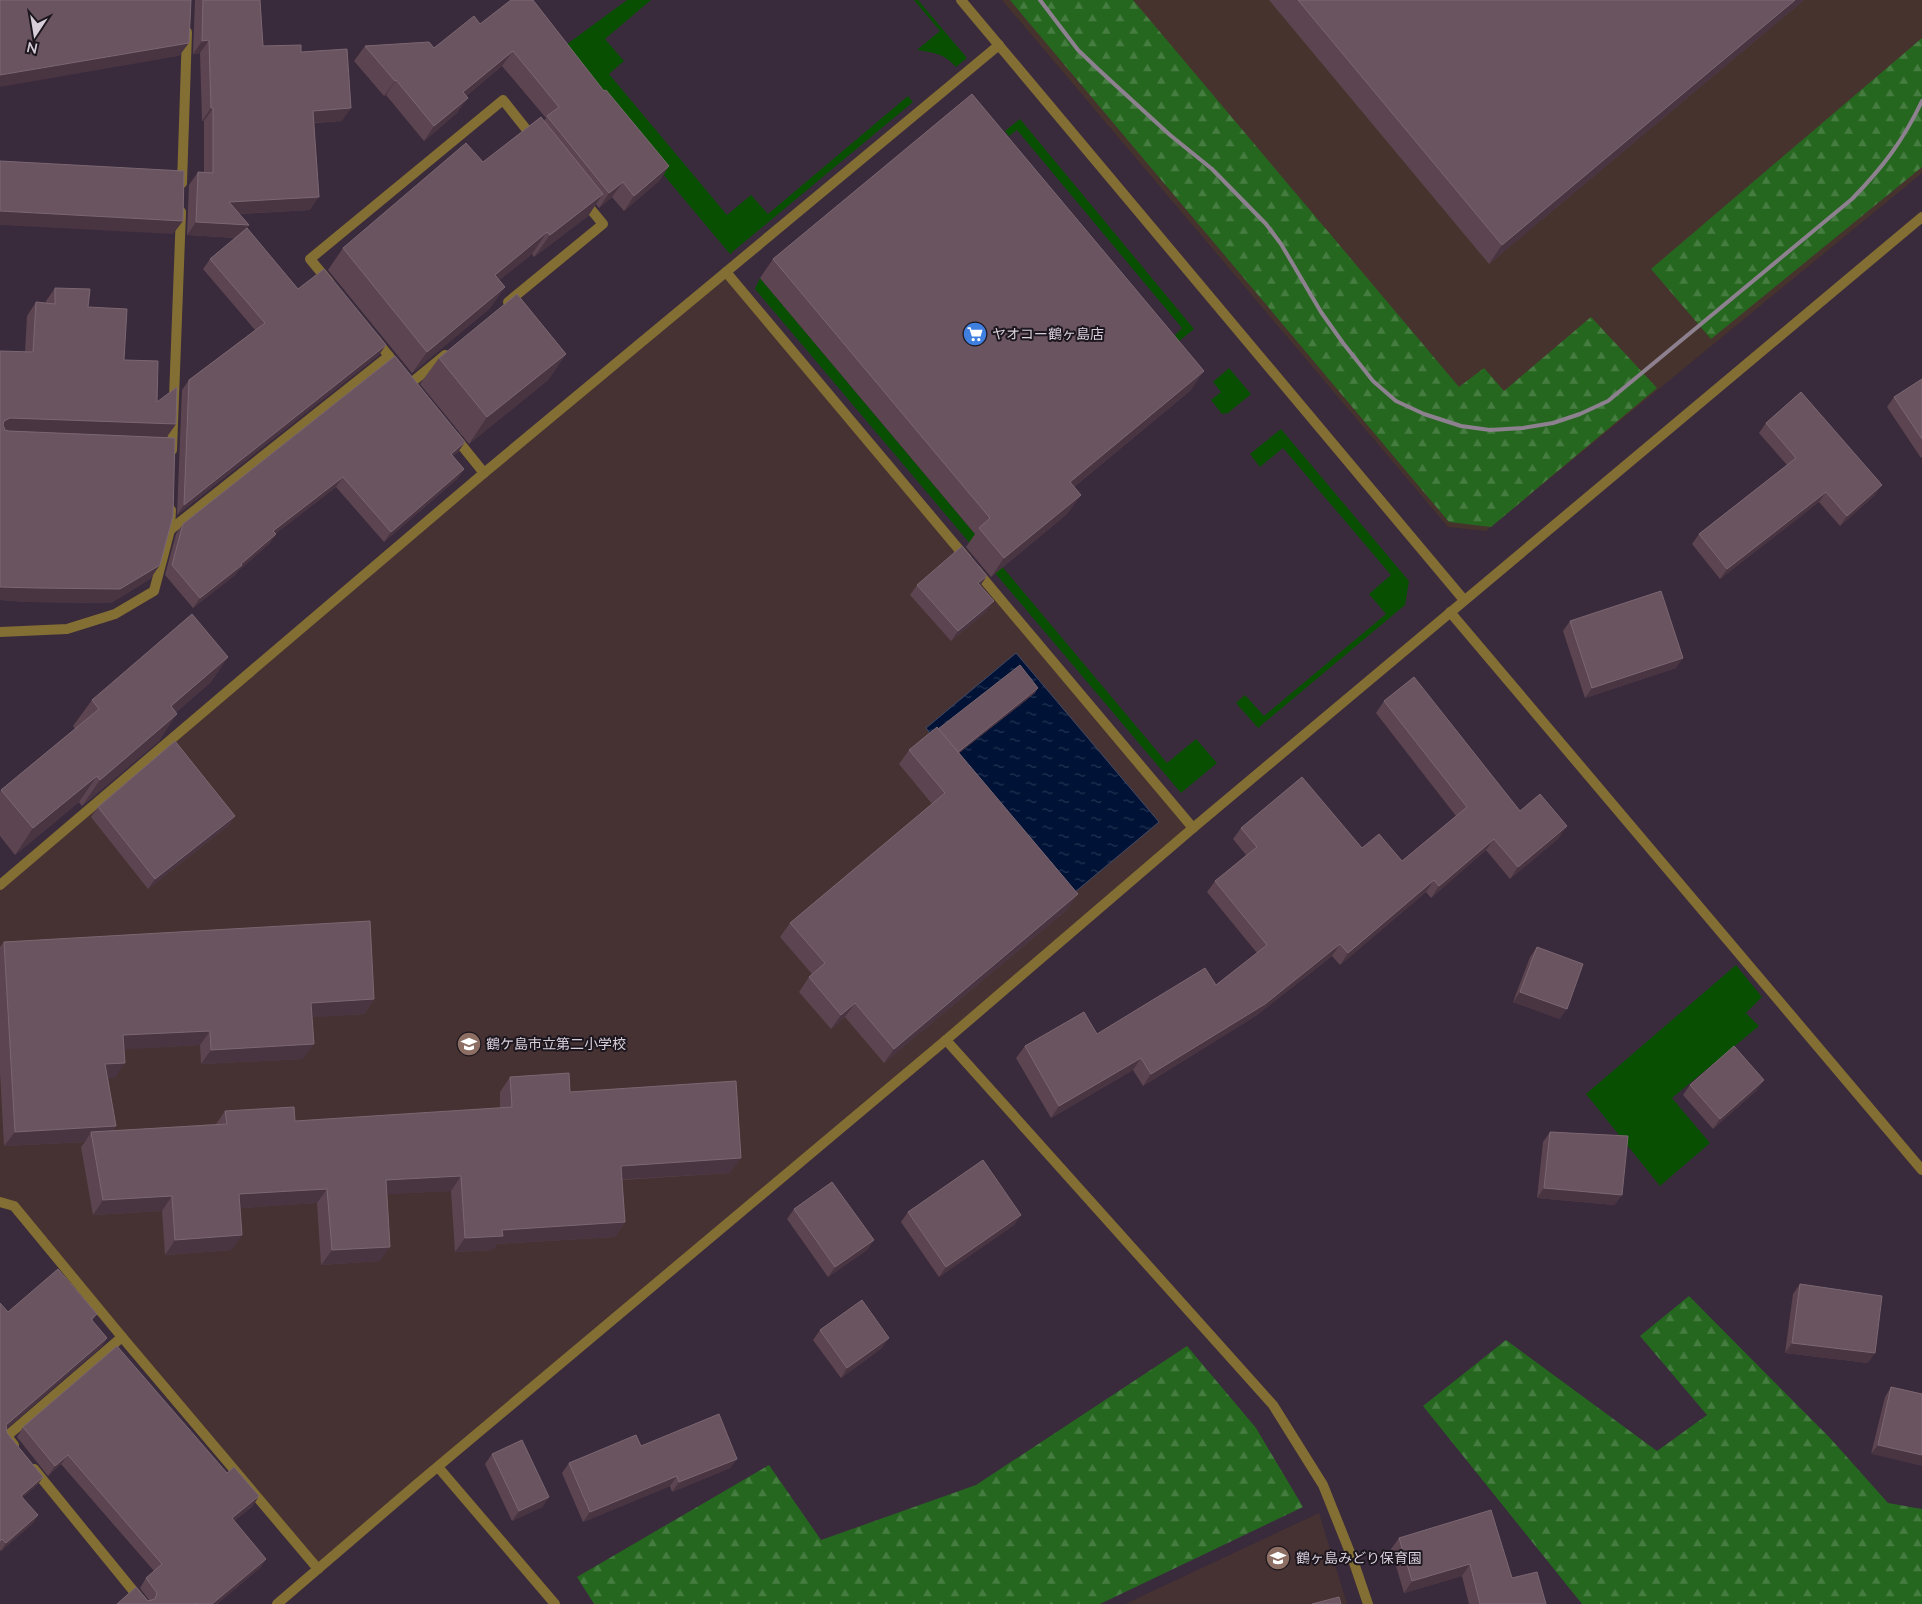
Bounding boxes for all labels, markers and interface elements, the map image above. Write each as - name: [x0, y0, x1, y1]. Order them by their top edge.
- north arrow: [10, 10, 60, 60]
- text: N: [25, 39, 39, 58]
- supermarket icon: ヤオコー鶴ヶ島店: [962, 321, 988, 347]
- place label: ヤオコー鶴ヶ島店: [992, 325, 1104, 342]
- school or university icon: 鶴ケ島市立第二小学校: [456, 1031, 482, 1057]
- place label: 鶴ケ島市立第二小学校: [486, 1035, 626, 1052]
- school or university icon: 鶴ヶ島みどり保育園: [1265, 1545, 1291, 1571]
- place label: 鶴ヶ島みどり保育園: [1296, 1549, 1422, 1566]

